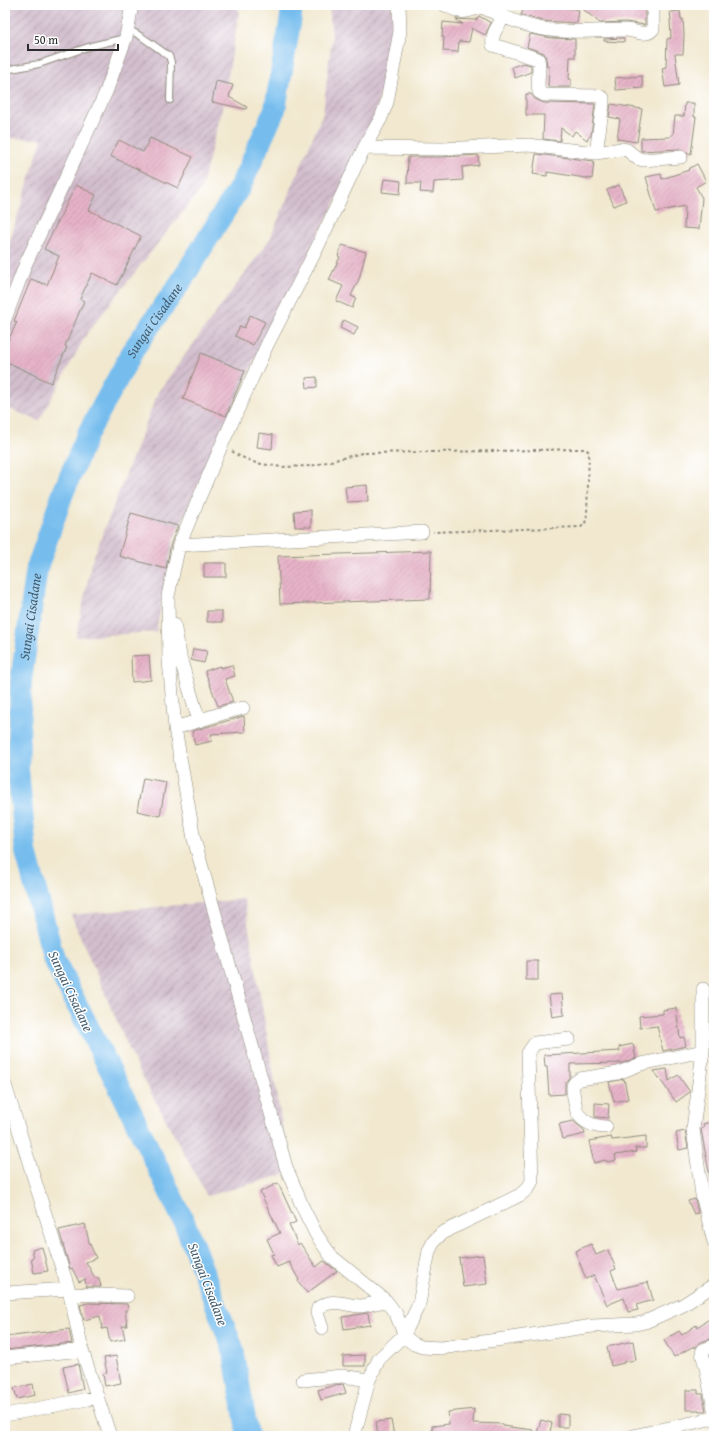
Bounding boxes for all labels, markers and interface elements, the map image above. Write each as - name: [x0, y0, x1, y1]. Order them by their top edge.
- scale bar: [28, 26, 118, 52]
- text: 50 m: [34, 31, 58, 48]
- water label: Sungai Cisadane: [121, 278, 187, 362]
- water label: Sungai Cisadane: [14, 571, 46, 661]
- water label: Sungai Cisadane: [43, 947, 99, 1035]
- water label: Sungai Cisadane: [183, 1240, 233, 1329]

